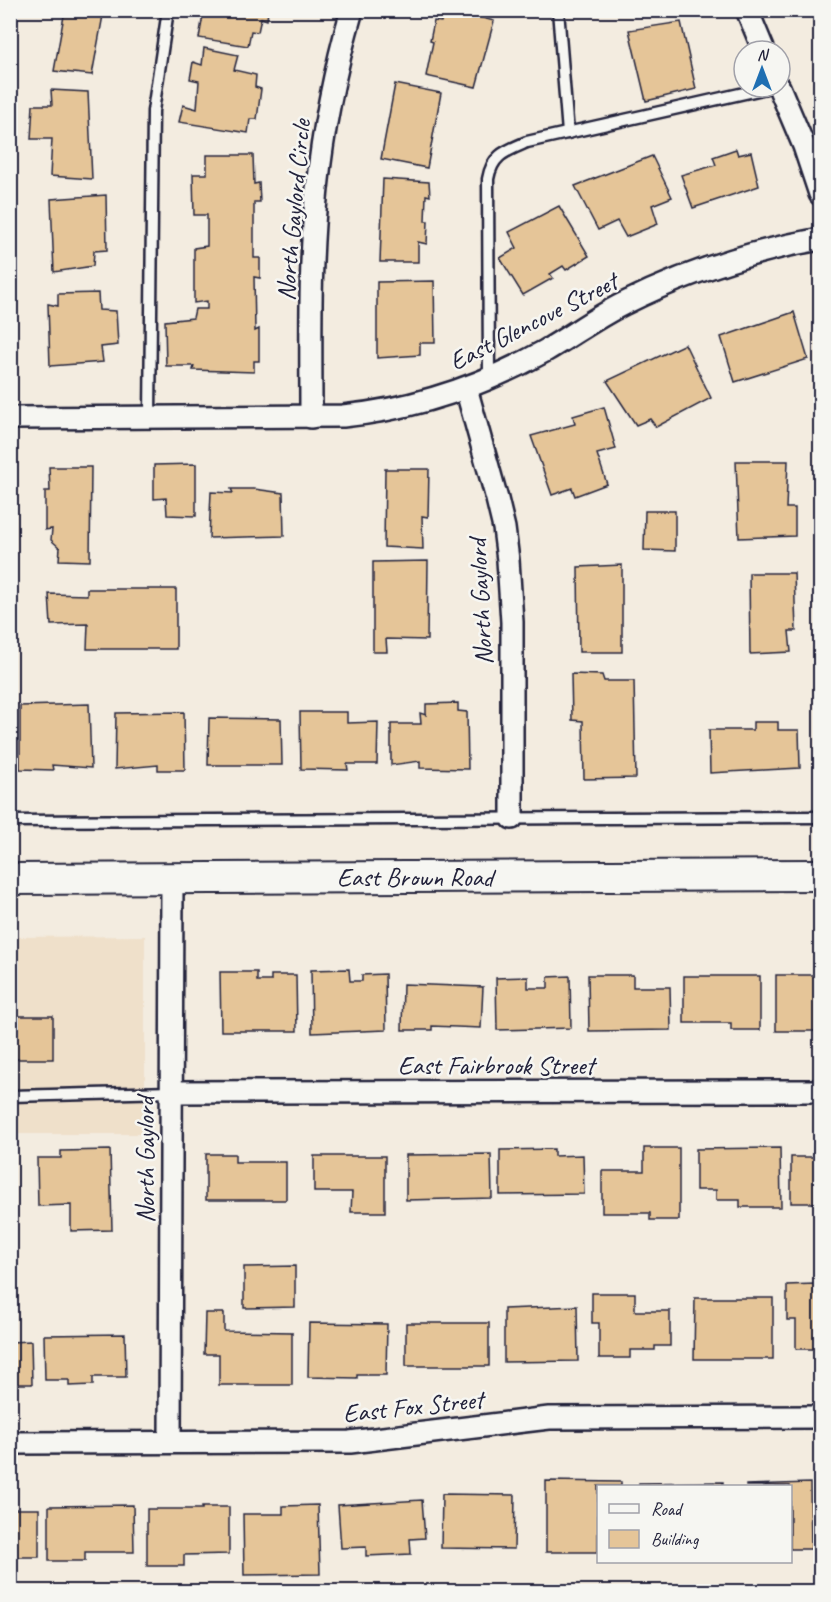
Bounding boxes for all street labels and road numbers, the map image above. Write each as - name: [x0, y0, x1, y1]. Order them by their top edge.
- street label: North Gaylord Circle: [269, 117, 318, 302]
- street label: East Glencove Street: [444, 263, 626, 378]
- street label: North Gaylord: [461, 534, 500, 666]
- street label: East Brown Road: [337, 861, 497, 894]
- street label: East Fairbrook Street: [398, 1049, 597, 1082]
- street label: North Gaylord: [129, 1093, 162, 1223]
- street label: East Fox Street: [341, 1382, 488, 1430]

